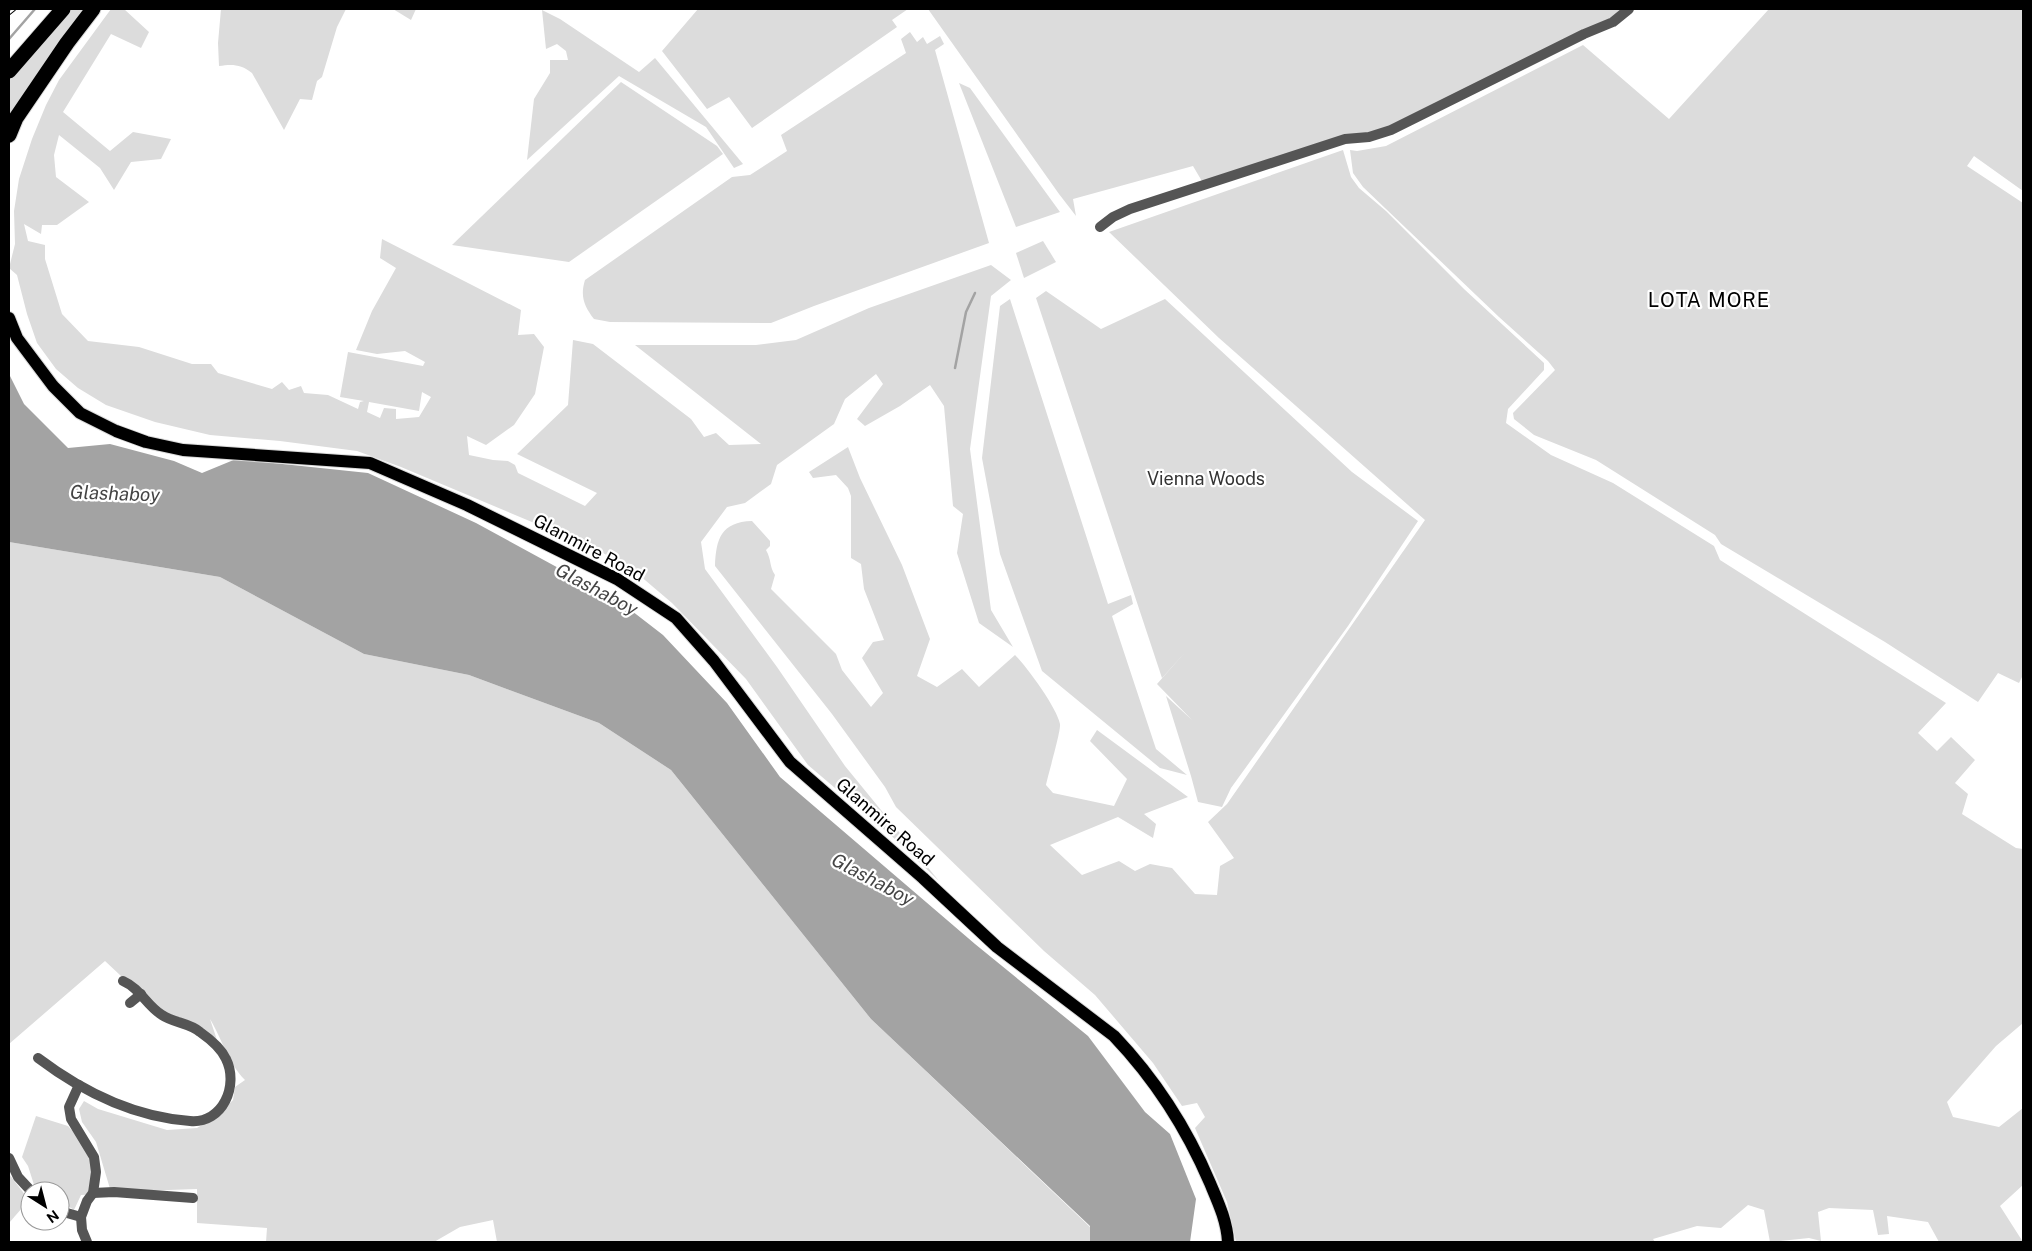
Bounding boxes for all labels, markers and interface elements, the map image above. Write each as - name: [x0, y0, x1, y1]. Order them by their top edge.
- district label: LOTA MORE: [1648, 288, 1770, 312]
- park label: Vienna Woods: [1147, 468, 1265, 489]
- water label: Glashaboy: [70, 480, 161, 506]
- street label: Glanmire Road: [530, 509, 648, 586]
- water label: Glashaboy: [552, 558, 642, 620]
- street label: Glanmire Road: [832, 773, 939, 870]
- water label: Glashaboy: [828, 848, 918, 910]
- north arrow: [20, 1181, 70, 1231]
- text: N: [44, 1207, 62, 1226]

